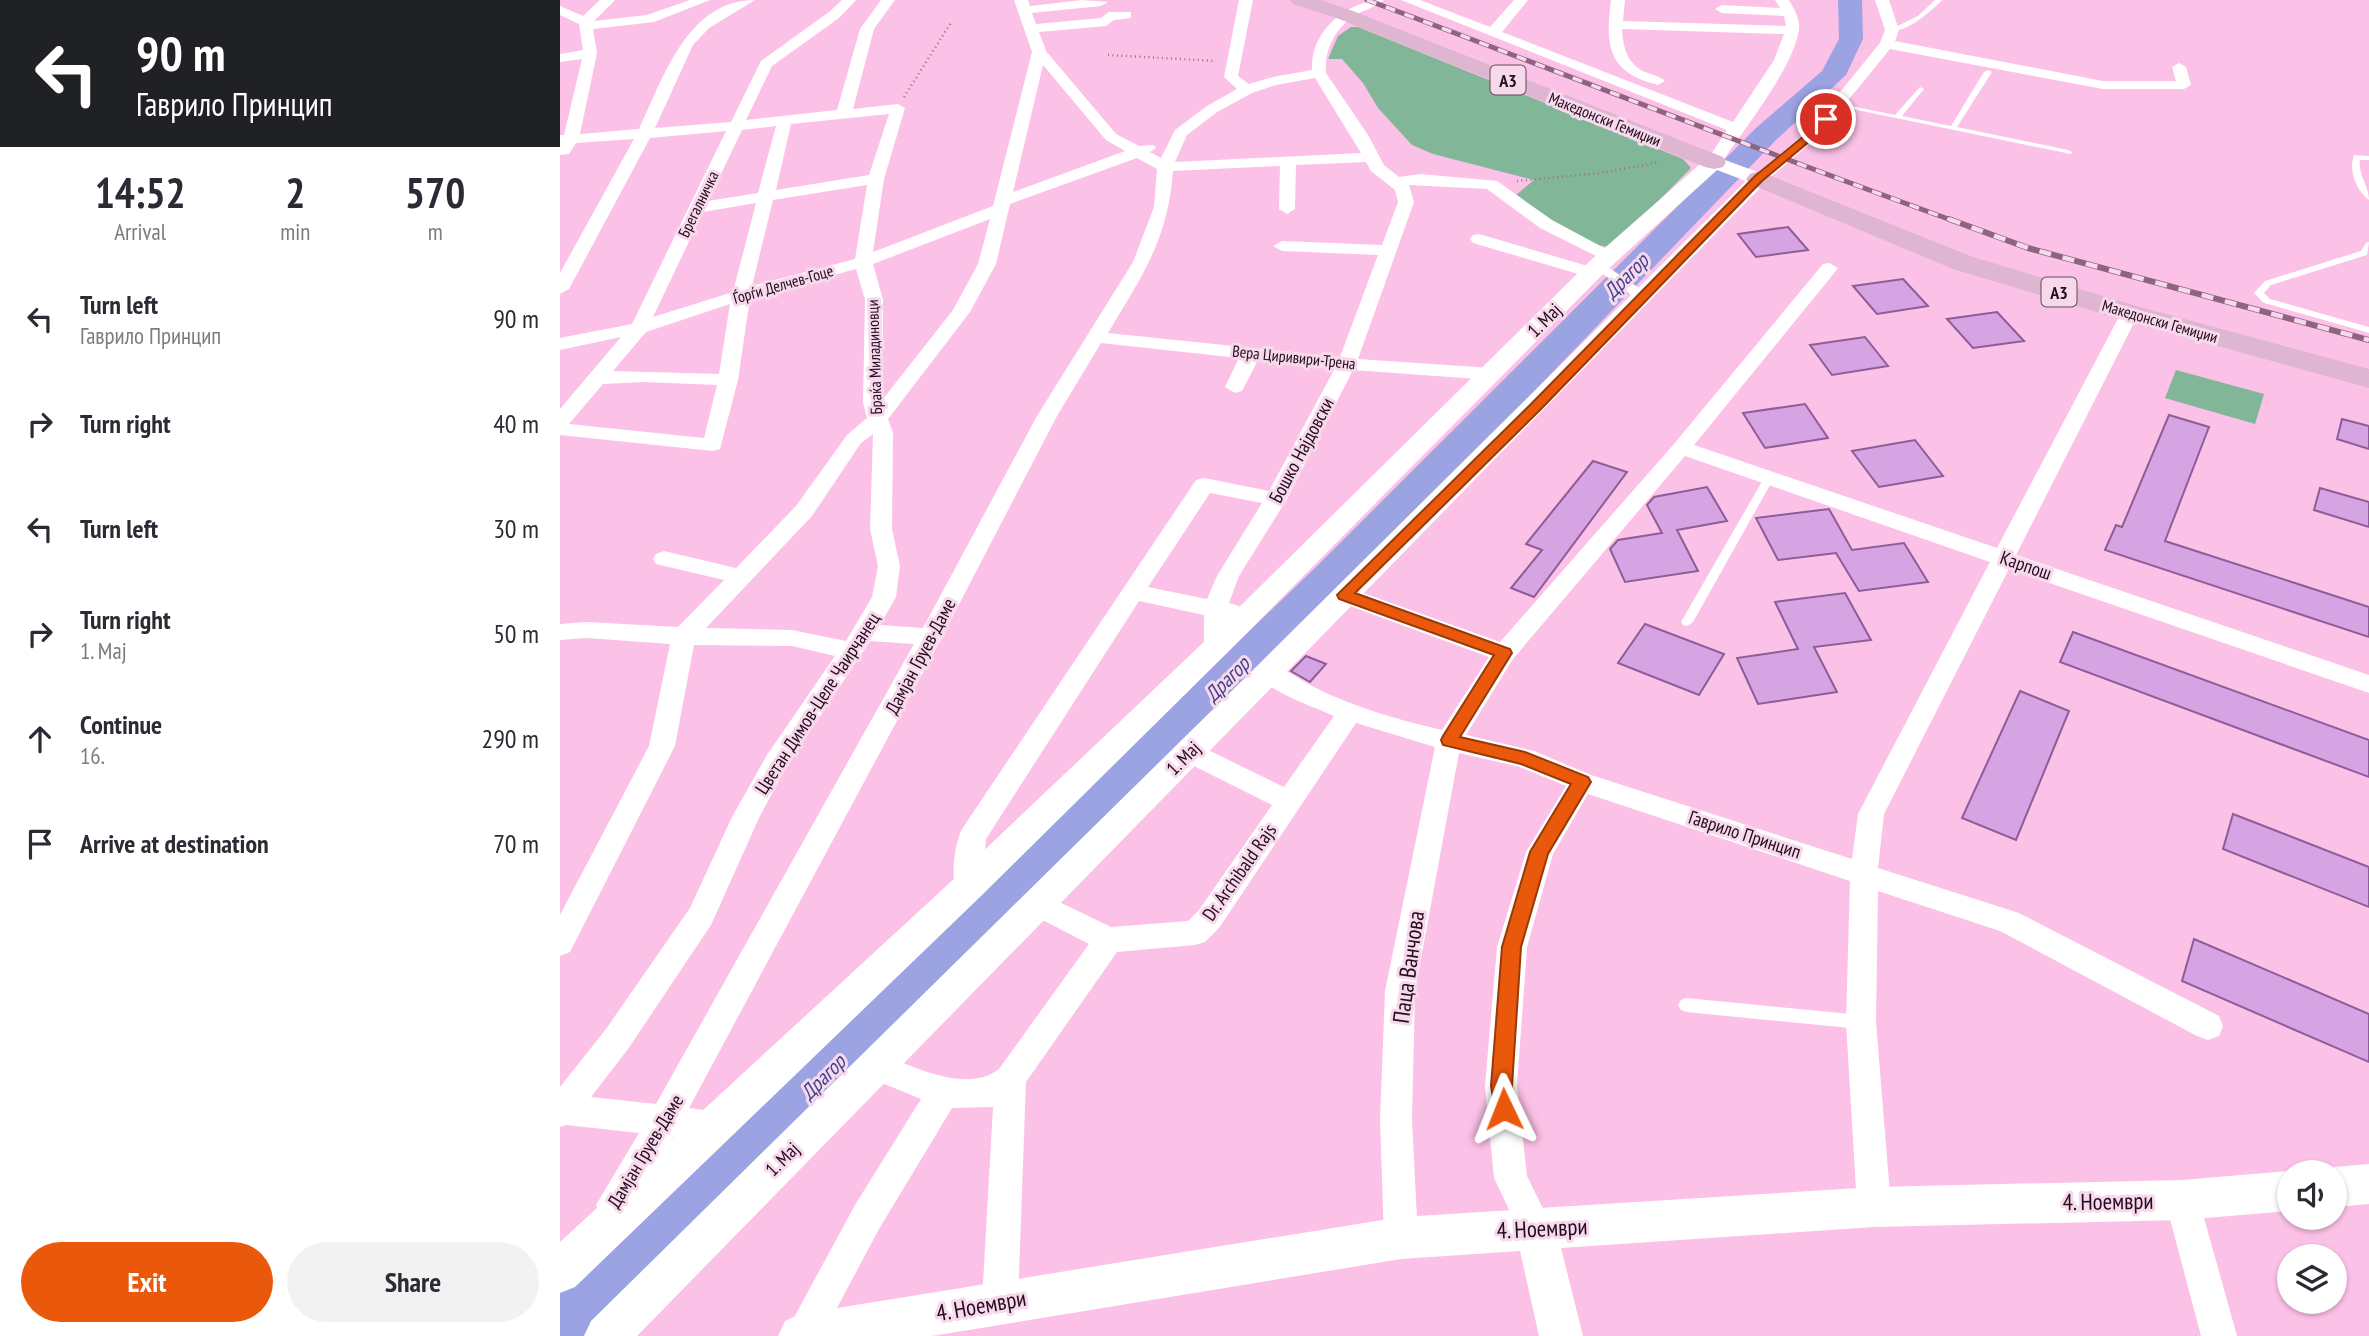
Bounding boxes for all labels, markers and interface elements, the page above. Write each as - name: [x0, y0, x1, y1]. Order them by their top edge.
- text: 90 m: [136, 21, 225, 85]
- icon: left: [21, 28, 112, 119]
- road number: A3: [1490, 66, 1525, 94]
- text: Гаврило Принцип: [136, 83, 332, 125]
- street label: Македонски Гемиџии: [1546, 87, 1664, 151]
- pin: [1796, 89, 1856, 149]
- icon: arrive: [1807, 100, 1845, 138]
- text: 14:52: [95, 165, 186, 220]
- text: 2: [285, 165, 305, 220]
- text: 570: [405, 165, 465, 220]
- street label: Брегалничка: [673, 168, 723, 240]
- text: Arrival: [114, 217, 166, 246]
- text: min: [280, 217, 310, 246]
- text: m: [428, 217, 443, 246]
- water label: Драгор: [1597, 246, 1656, 305]
- street label: Ѓорѓи Делчев-Гоце: [731, 260, 835, 308]
- road number: A3: [2042, 278, 2076, 306]
- text: Turn left: [80, 288, 158, 321]
- street label: Македонски Гемиџии: [2100, 295, 2220, 347]
- street label: 1. Мај: [1522, 298, 1566, 342]
- street label: Браќа Миладиновци: [862, 299, 886, 415]
- icon: left: [21, 300, 59, 338]
- text: 90 m: [493, 302, 539, 335]
- text: Гаврило Принцип: [80, 321, 221, 350]
- street label: Вера Циривири-Трена: [1231, 341, 1357, 373]
- street label: Бошко Најдовски: [1263, 393, 1339, 507]
- icon: right: [21, 405, 59, 443]
- text: Turn right: [80, 407, 171, 440]
- text: 40 m: [493, 407, 539, 440]
- icon: left: [21, 510, 59, 548]
- text: Turn left: [80, 512, 158, 545]
- text: 30 m: [493, 512, 539, 545]
- street label: Карпош: [1997, 545, 2055, 585]
- street label: Дамјан Груев-Даме: [879, 594, 961, 718]
- text: Turn right: [80, 603, 171, 636]
- street label: Цветан Димов-Целе Чаирчанец: [749, 607, 885, 798]
- icon: right: [21, 615, 59, 653]
- text: 50 m: [493, 617, 539, 650]
- text: 1. Мај: [80, 636, 127, 665]
- water label: Драгор: [1198, 649, 1257, 708]
- text: Continue: [80, 708, 162, 741]
- icon: ahead: [21, 720, 59, 758]
- text: 290 m: [481, 722, 539, 755]
- street label: 1. Мај: [1161, 736, 1205, 780]
- text: 16.: [80, 741, 105, 770]
- street label: Гаврило Принцип: [1686, 805, 1804, 863]
- street label: Dr. Archibald Rajs: [1197, 819, 1281, 925]
- icon: arrive: [21, 825, 59, 863]
- text: Arrive at destination: [80, 827, 269, 860]
- text: 70 m: [493, 827, 539, 860]
- street label: Паца Ванчова: [1386, 909, 1430, 1025]
- water label: Драгор: [794, 1047, 853, 1106]
- position arrow: [1467, 1072, 1541, 1146]
- street label: Дамјан Груев-Даме: [602, 1090, 688, 1212]
- street label: 1. Мај: [760, 1137, 804, 1181]
- map controls: [2277, 1160, 2347, 1314]
- button: sound: [2277, 1160, 2347, 1230]
- street label: 4. Ноември: [2062, 1186, 2154, 1216]
- street label: 4. Ноември: [1496, 1211, 1588, 1245]
- button: Exit: [21, 1242, 273, 1322]
- button: Share: [287, 1242, 539, 1322]
- button: layers: [2277, 1244, 2347, 1314]
- street label: 4. Ноември: [934, 1283, 1028, 1327]

